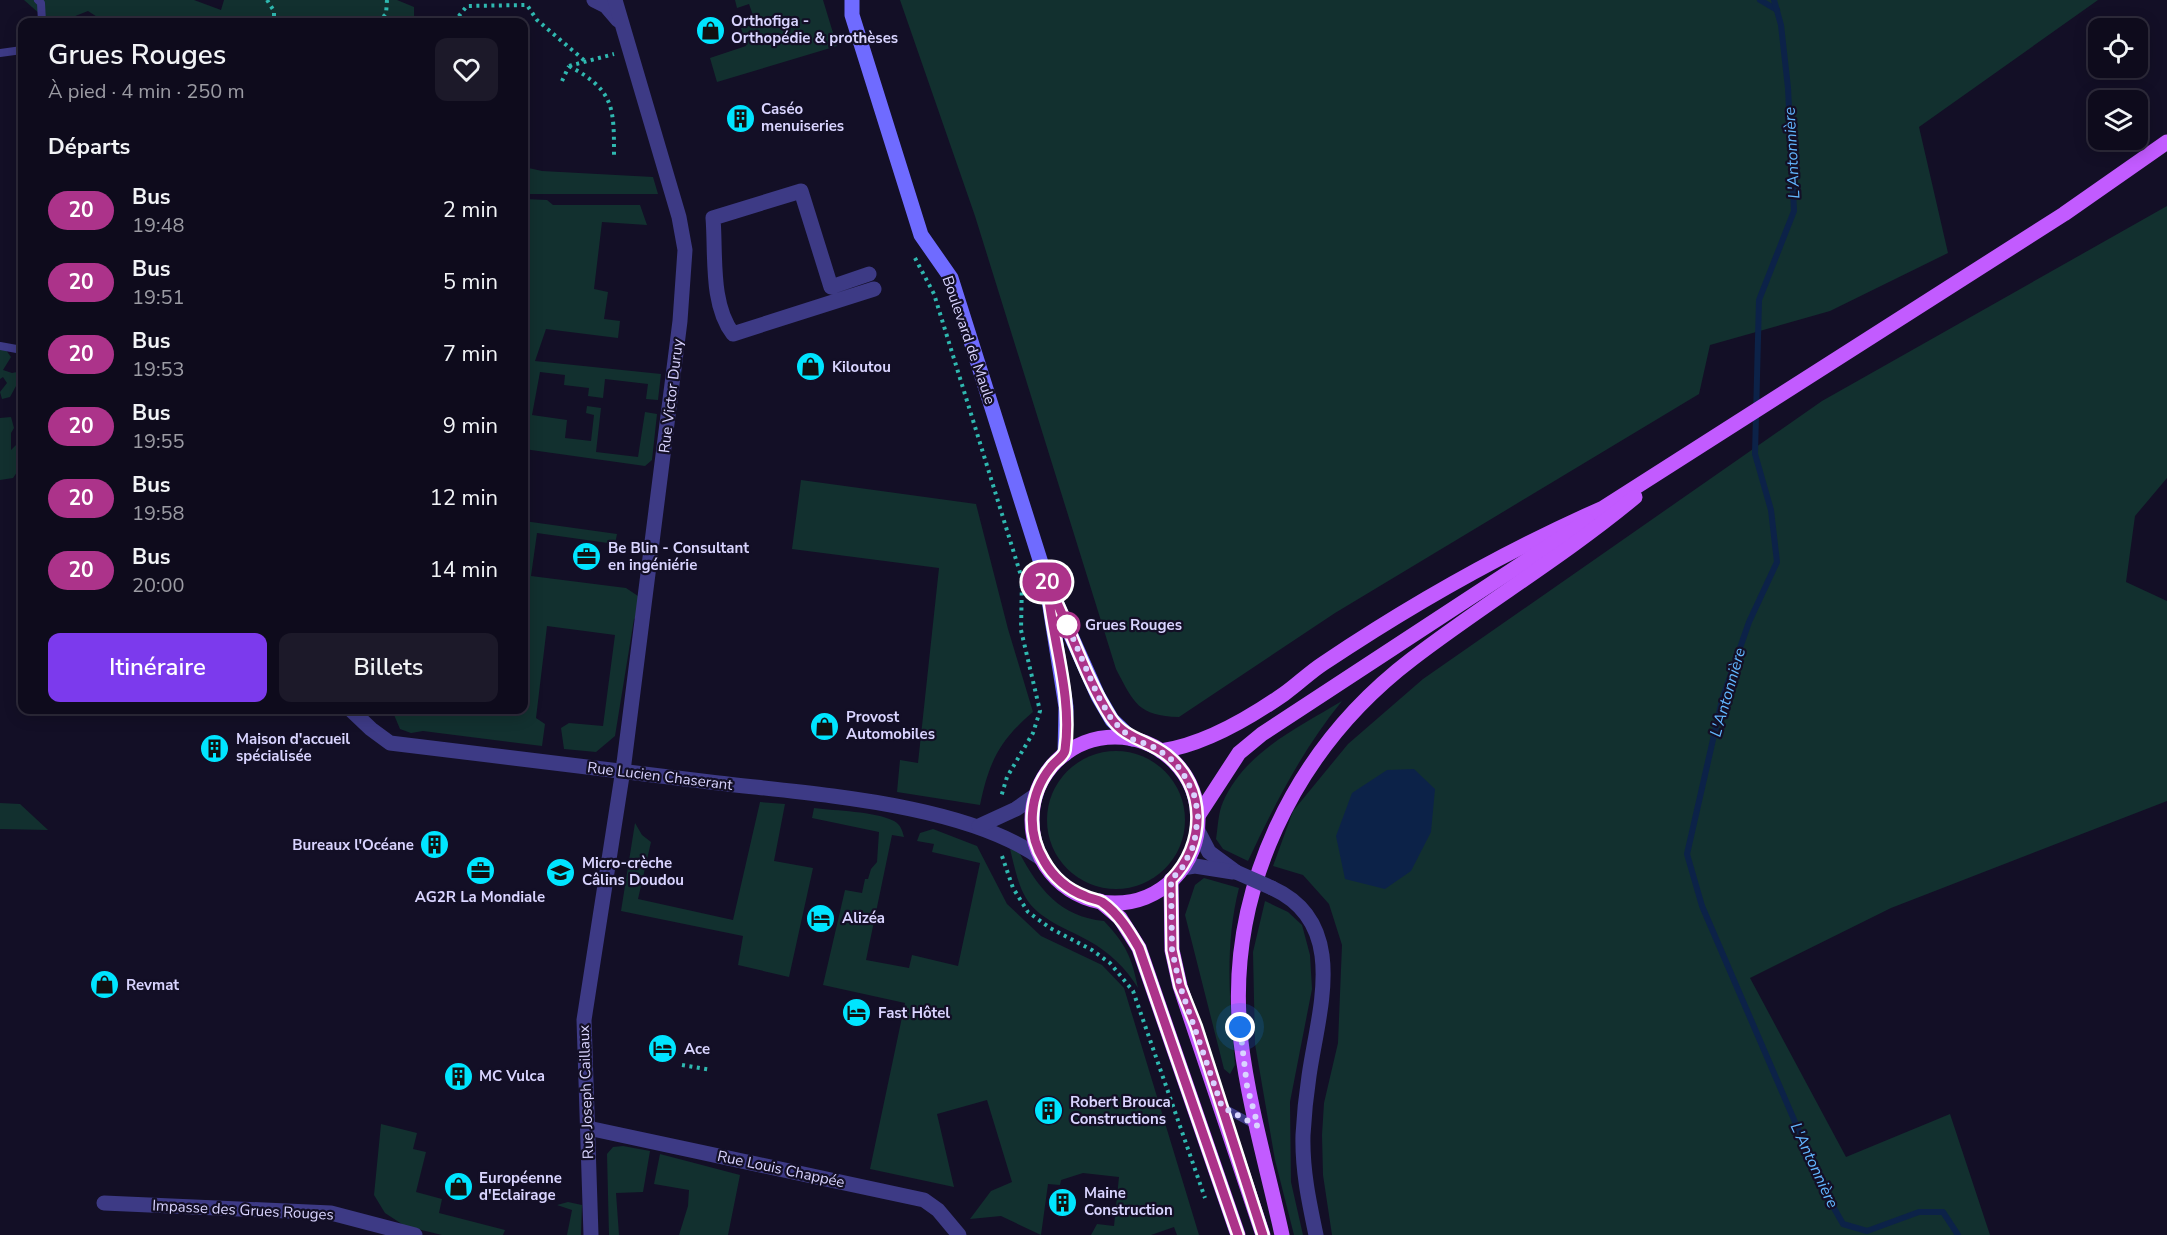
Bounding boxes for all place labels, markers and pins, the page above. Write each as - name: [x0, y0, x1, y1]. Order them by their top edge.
- place label: Orthofiga - Orthopédie & prothèses: [731, 11, 898, 48]
- shop icon: Orthofiga - Orthopédie & prothèses: [694, 14, 726, 46]
- place label: Caséo menuiseries: [761, 99, 844, 136]
- building icon: Caséo menuiseries: [724, 102, 756, 134]
- shop icon: Kiloutou: [795, 351, 827, 383]
- place label: Kiloutou: [832, 357, 891, 377]
- place label: Be Blin - Consultant en ingéniérie: [608, 538, 749, 575]
- office icon: Be Blin - Consultant en ingéniérie: [571, 541, 603, 573]
- marker: Grues Rouges: [1054, 612, 1080, 638]
- place label: Grues Rouges: [1085, 615, 1182, 635]
- place label: Provost Automobiles: [846, 707, 935, 744]
- shop icon: Provost Automobiles: [809, 710, 841, 742]
- place label: Maison d'accueil spécialisée: [236, 729, 350, 766]
- building icon: Maison d'accueil spécialisée: [199, 732, 231, 764]
- building icon: Bureaux l'Océane: [419, 829, 451, 861]
- place label: Bureaux l'Océane: [292, 835, 414, 855]
- place label: Micro-crèche Câlins Doudou: [582, 853, 684, 890]
- office icon: AG2R La Mondiale: [464, 854, 496, 886]
- school or university icon: Micro-crèche Câlins Doudou: [545, 856, 577, 888]
- place label: AG2R La Mondiale: [415, 887, 545, 907]
- hotel icon: Alizéa: [805, 902, 837, 934]
- place label: Alizéa: [842, 908, 885, 928]
- shop icon: Revmat: [89, 969, 121, 1001]
- place label: Revmat: [126, 975, 179, 995]
- hotel icon: Fast Hôtel: [841, 997, 873, 1029]
- place label: Fast Hôtel: [878, 1003, 950, 1023]
- hotel icon: Ace: [647, 1033, 679, 1065]
- place label: Ace: [684, 1039, 710, 1059]
- building icon: MC Vulca: [442, 1060, 474, 1092]
- place label: MC Vulca: [479, 1066, 545, 1086]
- place label: Robert Brouca Constructions: [1070, 1092, 1171, 1129]
- building icon: Robert Brouca Constructions: [1033, 1095, 1065, 1127]
- place label: Européenne d'Eclairage: [479, 1168, 562, 1205]
- shop icon: Européenne d'Eclairage: [442, 1171, 474, 1203]
- place label: Maine Construction: [1084, 1183, 1173, 1220]
- building icon: Maine Construction: [1047, 1186, 1079, 1218]

